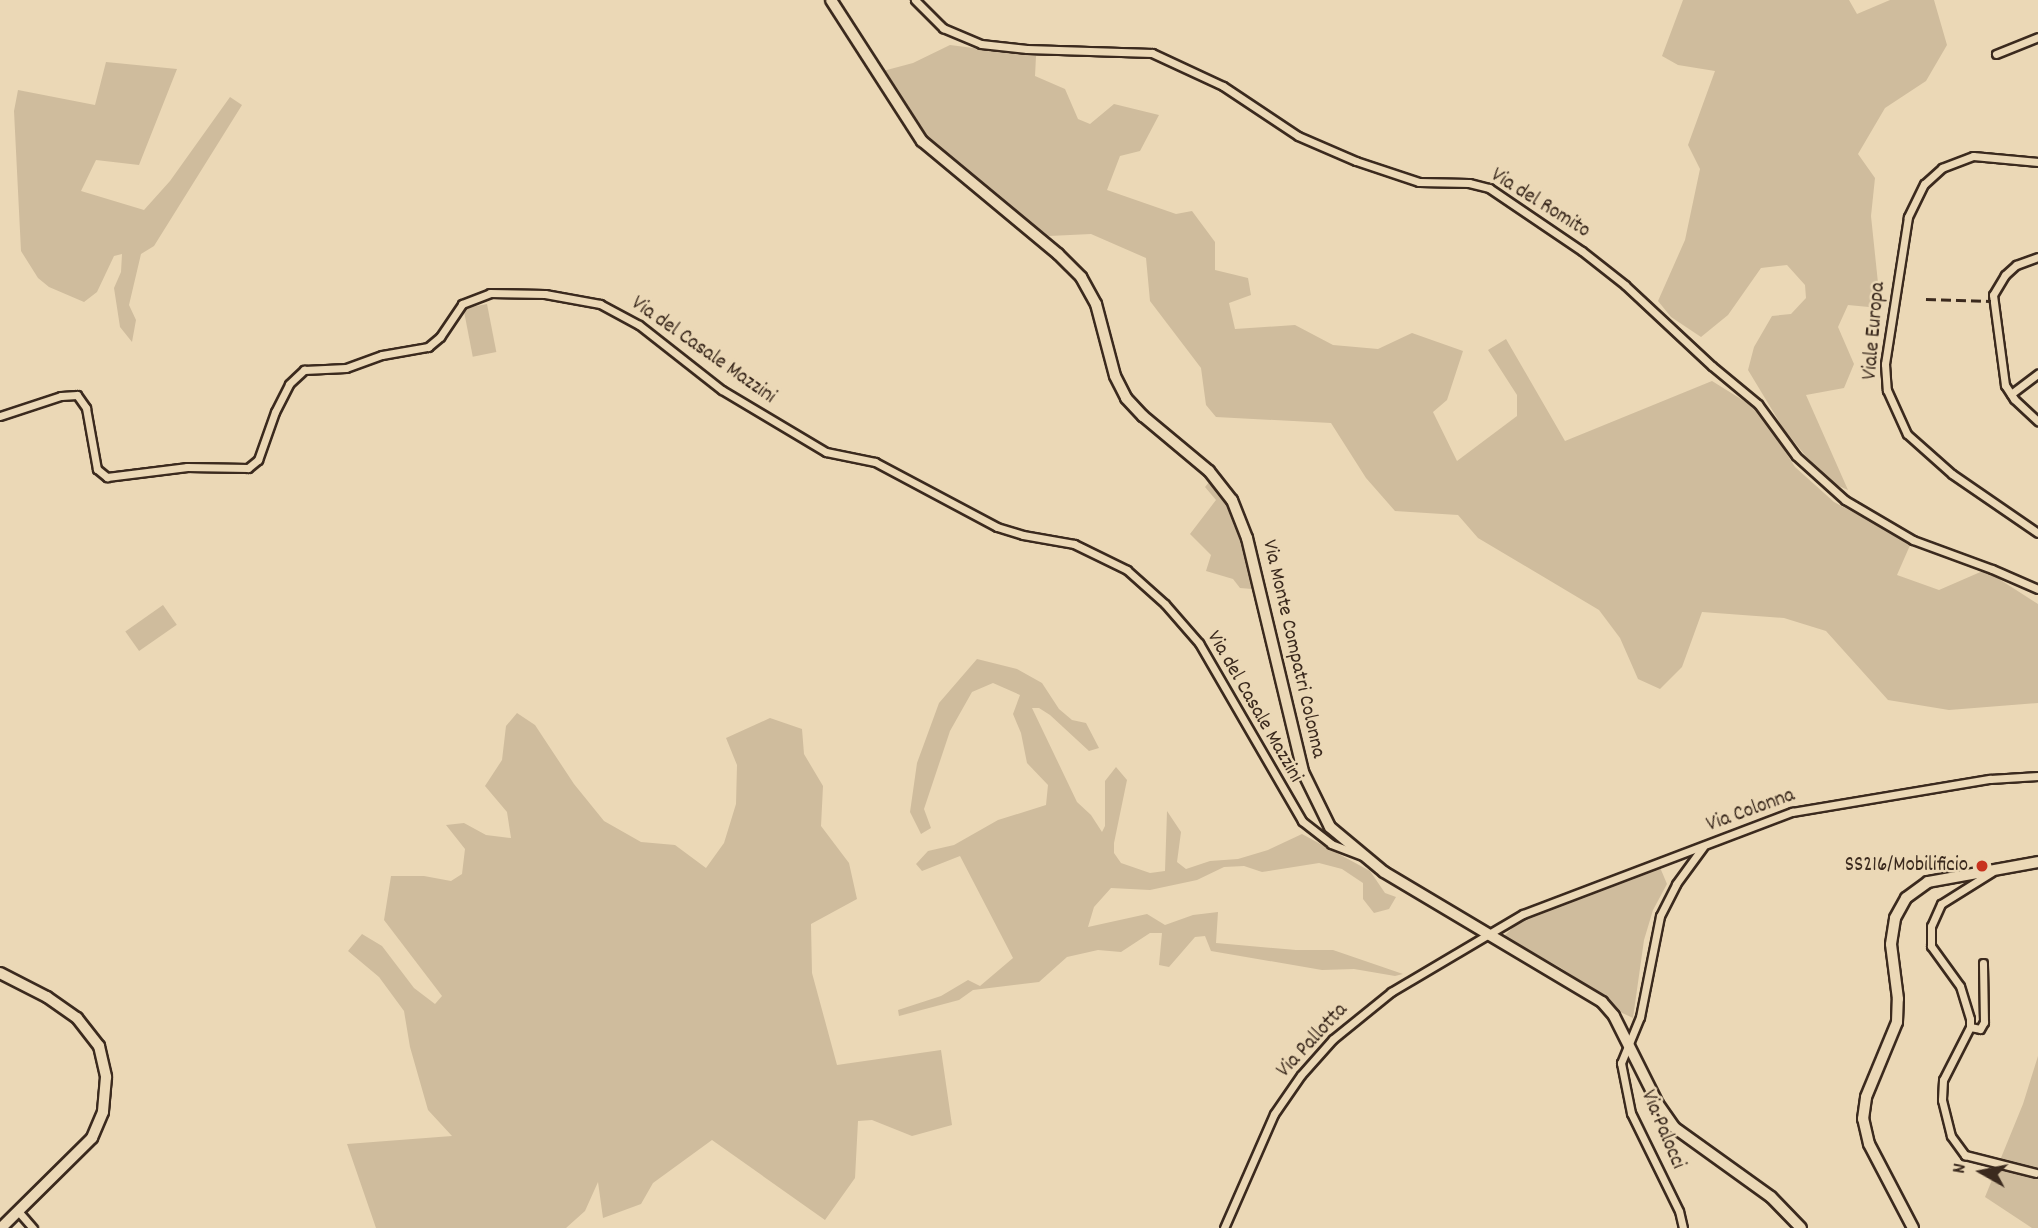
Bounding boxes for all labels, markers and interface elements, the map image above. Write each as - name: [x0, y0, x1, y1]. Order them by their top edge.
- street label: Via del Romito: [1486, 164, 1594, 244]
- street label: Viale Europa: [1858, 281, 1892, 381]
- street label: Via del Casale Mazzini: [626, 292, 780, 410]
- street label: Via Monte Compatri Colonna: [1256, 538, 1330, 760]
- street label: Via del Casale Mazzini: [1200, 627, 1308, 787]
- street label: Via Colonna: [1704, 783, 1798, 839]
- place label: SS216/Mobilificio: [1845, 853, 1968, 879]
- marker: SS216/Mobilificio: [1974, 858, 1990, 874]
- street label: Via Pallotta: [1272, 999, 1354, 1083]
- street label: Via Palocci: [1634, 1087, 1690, 1173]
- north arrow: [1947, 1137, 2017, 1207]
- text: N: [1947, 1162, 1975, 1175]

